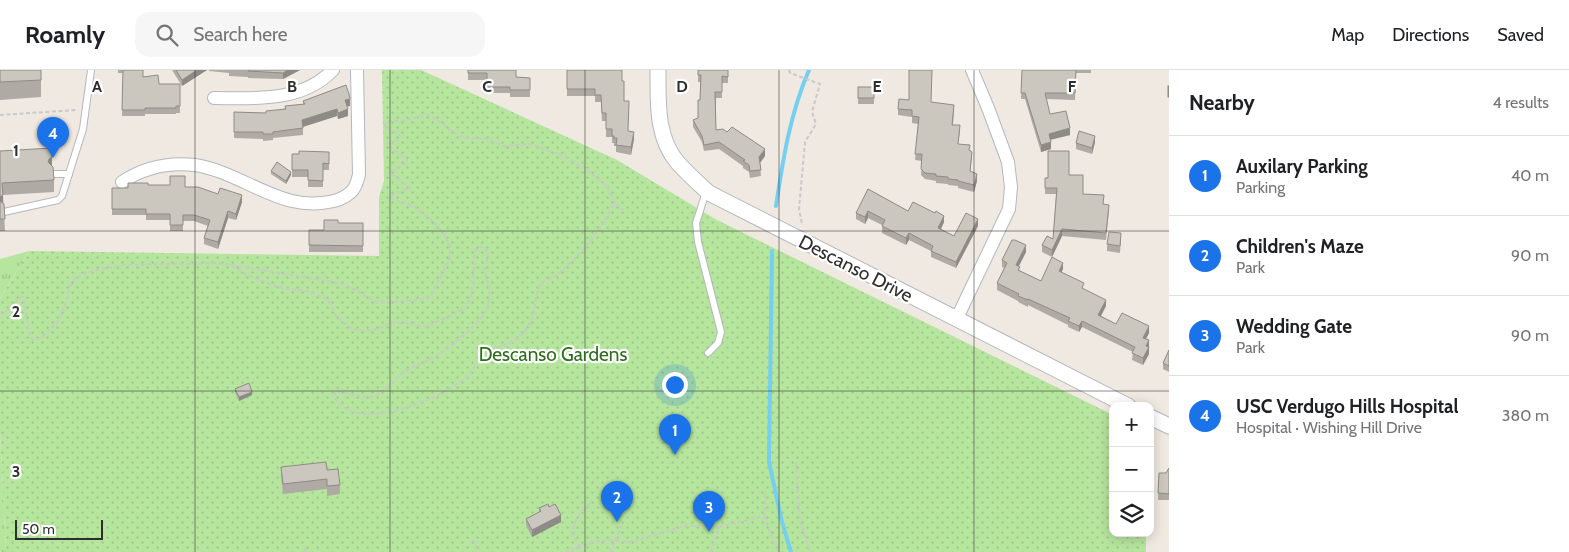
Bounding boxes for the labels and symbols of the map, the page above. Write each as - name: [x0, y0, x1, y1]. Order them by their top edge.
- text: A: [92, 77, 102, 96]
- text: B: [287, 77, 297, 96]
- text: C: [482, 77, 492, 96]
- text: D: [676, 77, 688, 96]
- text: E: [872, 77, 882, 96]
- text: F: [1068, 77, 1077, 96]
- pin: 4: [37, 117, 69, 158]
- text: 1: [13, 141, 19, 160]
- street label: Descanso Drive: [795, 230, 917, 307]
- text: 2: [12, 302, 20, 321]
- park label: Descanso Gardens: [479, 343, 627, 366]
- your location: [662, 372, 688, 398]
- pin: 1: [659, 414, 691, 455]
- text: 3: [12, 462, 20, 481]
- pin: 2: [601, 481, 633, 522]
- pin: 3: [693, 491, 725, 532]
- scale bar: [15, 517, 102, 540]

